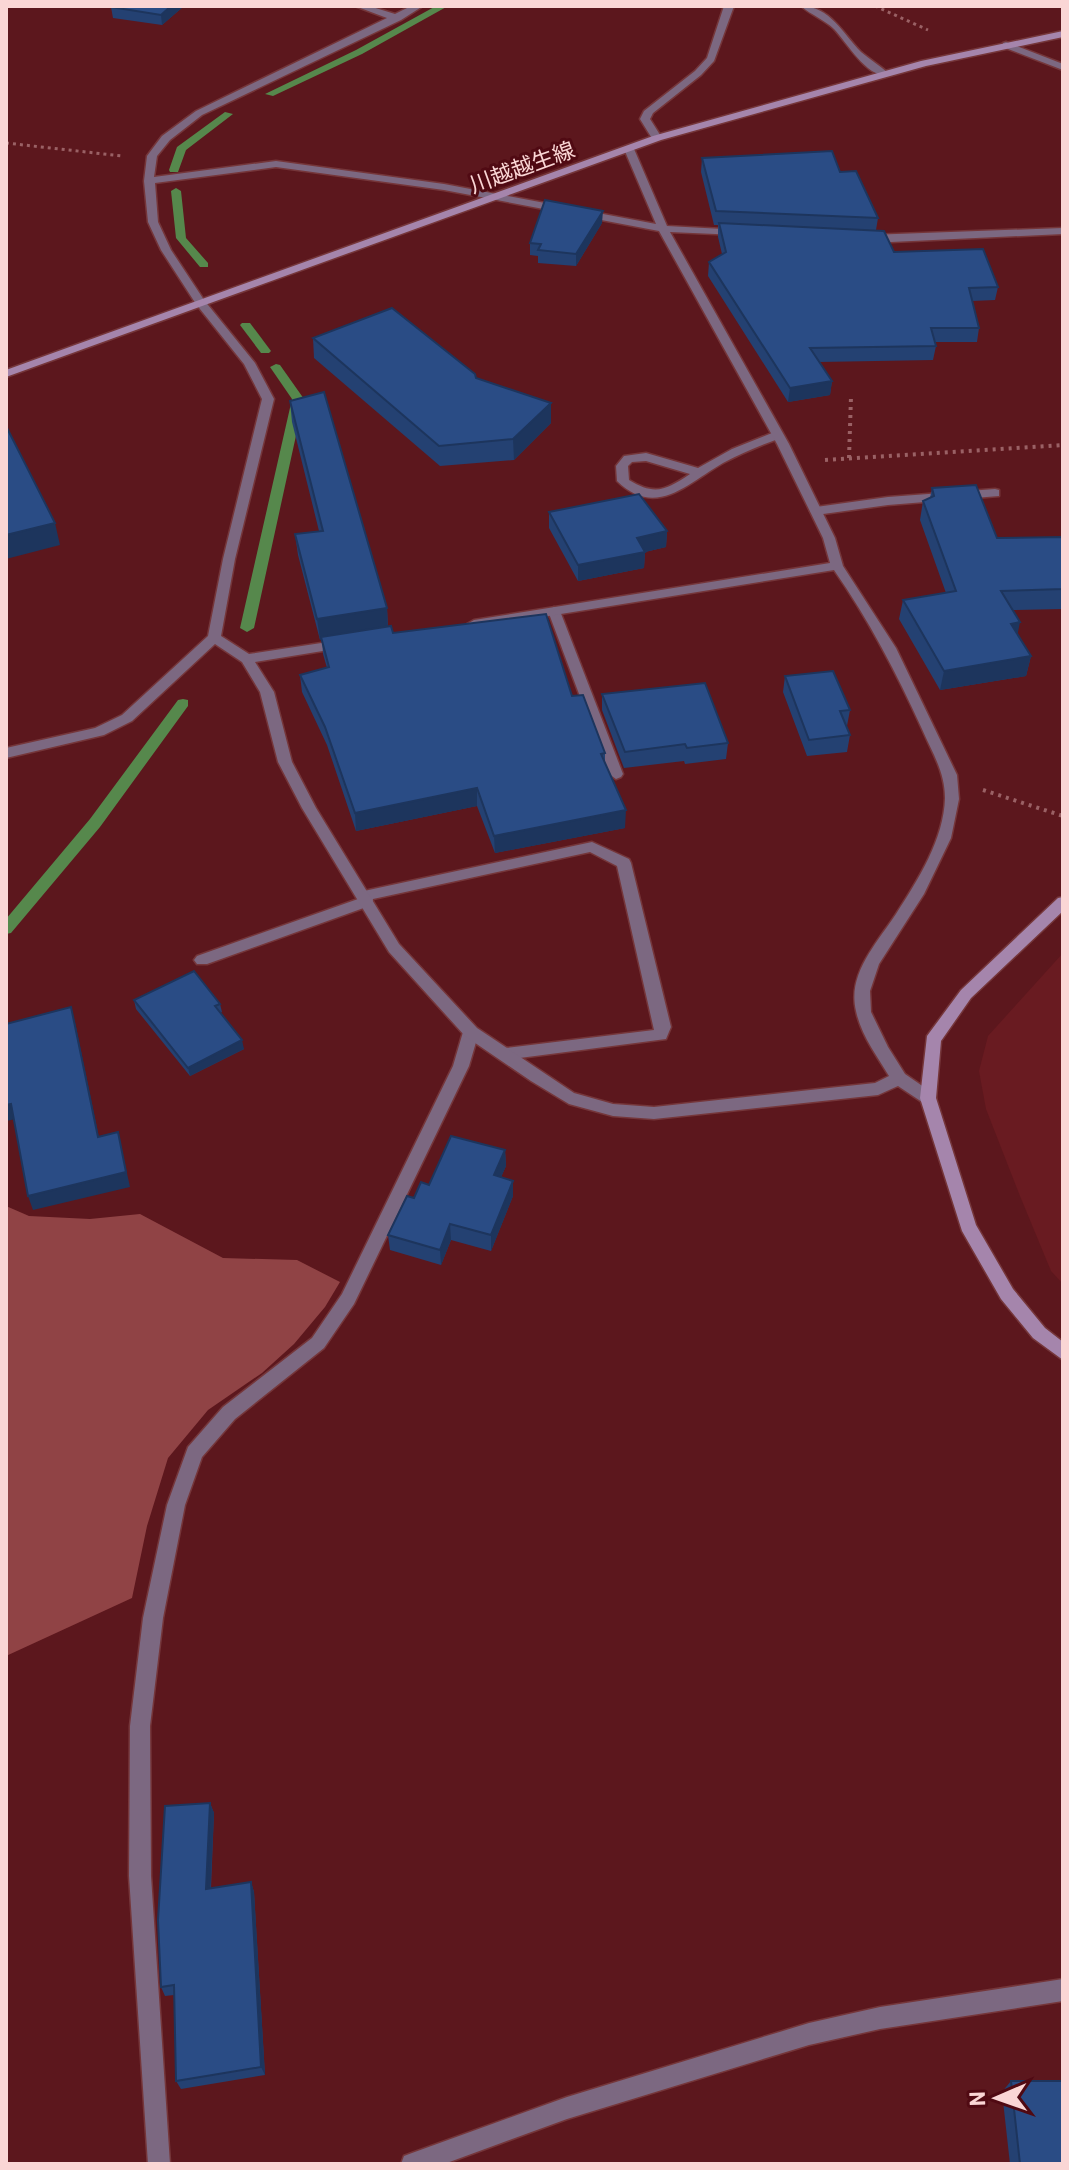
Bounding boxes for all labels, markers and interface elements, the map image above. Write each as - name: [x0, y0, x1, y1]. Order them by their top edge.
- street label: 川越越生線: [466, 135, 578, 197]
- north arrow: [957, 2058, 1037, 2138]
- text: N: [963, 2091, 989, 2107]

